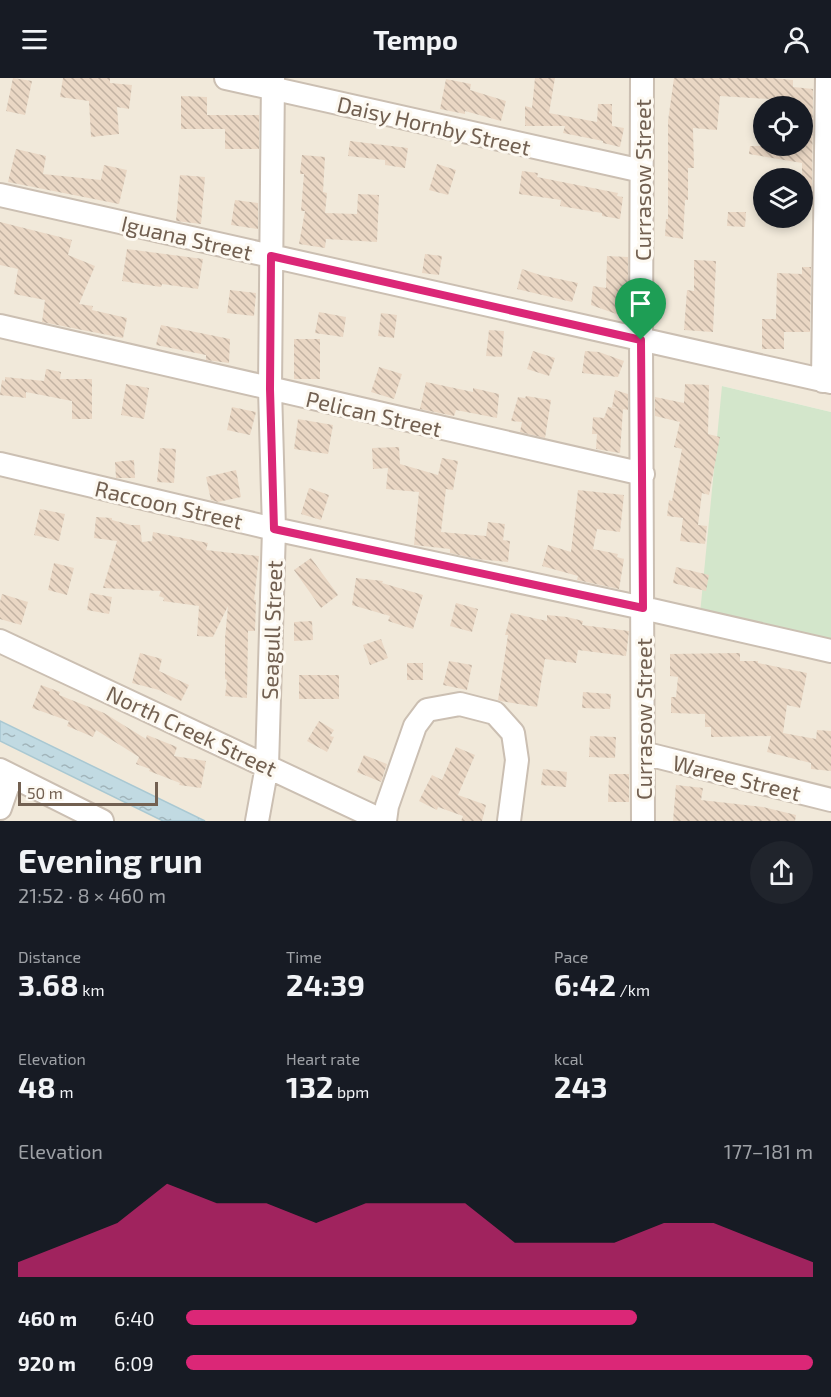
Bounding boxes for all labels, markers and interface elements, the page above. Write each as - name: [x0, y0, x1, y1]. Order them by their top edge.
- icon: menu: [18, 23, 51, 56]
- text: Tempo: [373, 23, 458, 55]
- icon: person: [780, 23, 813, 56]
- street label: Daisy Hornby Street: [335, 90, 533, 160]
- map controls: [753, 96, 813, 228]
- button: locate: [753, 96, 813, 156]
- street label: Currasow Street: [629, 99, 655, 261]
- button: layers: [753, 168, 813, 228]
- street label: Iguana Street: [119, 209, 255, 265]
- pin: [615, 278, 666, 340]
- icon: arrive: [624, 287, 657, 320]
- street label: Pelican Street: [304, 385, 444, 441]
- street label: Raccoon Street: [93, 474, 245, 534]
- street label: Seagull Street: [256, 560, 286, 700]
- street label: Currasow Street: [630, 638, 656, 800]
- street label: North Creek Street: [103, 679, 281, 781]
- street label: Waree Street: [670, 749, 804, 805]
- scale bar: [18, 779, 158, 806]
- text: 50 m: [27, 783, 63, 802]
- text: Evening run: [18, 840, 203, 880]
- button: share: [750, 841, 813, 904]
- text: 21:52 · 8 × 460 m: [18, 883, 166, 907]
- text: Distance: [18, 947, 81, 966]
- text: Time: [286, 947, 322, 966]
- text: Pace: [554, 947, 588, 966]
- text: 3.68: [18, 966, 79, 1002]
- text: 24:39: [286, 966, 365, 1002]
- text: 6:42: [554, 966, 616, 1002]
- text: km: [79, 980, 104, 999]
- text: /km: [616, 980, 650, 999]
- text: Elevation: [18, 1049, 86, 1068]
- text: Heart rate: [286, 1049, 360, 1068]
- text: kcal: [554, 1049, 583, 1068]
- text: 48: [18, 1068, 56, 1104]
- text: 132: [286, 1068, 333, 1104]
- text: 243: [554, 1068, 608, 1104]
- text: m: [56, 1082, 73, 1101]
- text: bpm: [333, 1082, 369, 1101]
- text: Elevation: [18, 1139, 103, 1163]
- text: 177–181 m: [724, 1139, 813, 1163]
- text: 460 m: [18, 1306, 77, 1330]
- text: 6:40: [114, 1306, 155, 1330]
- text: 920 m: [18, 1351, 76, 1375]
- text: 6:09: [114, 1351, 154, 1375]

